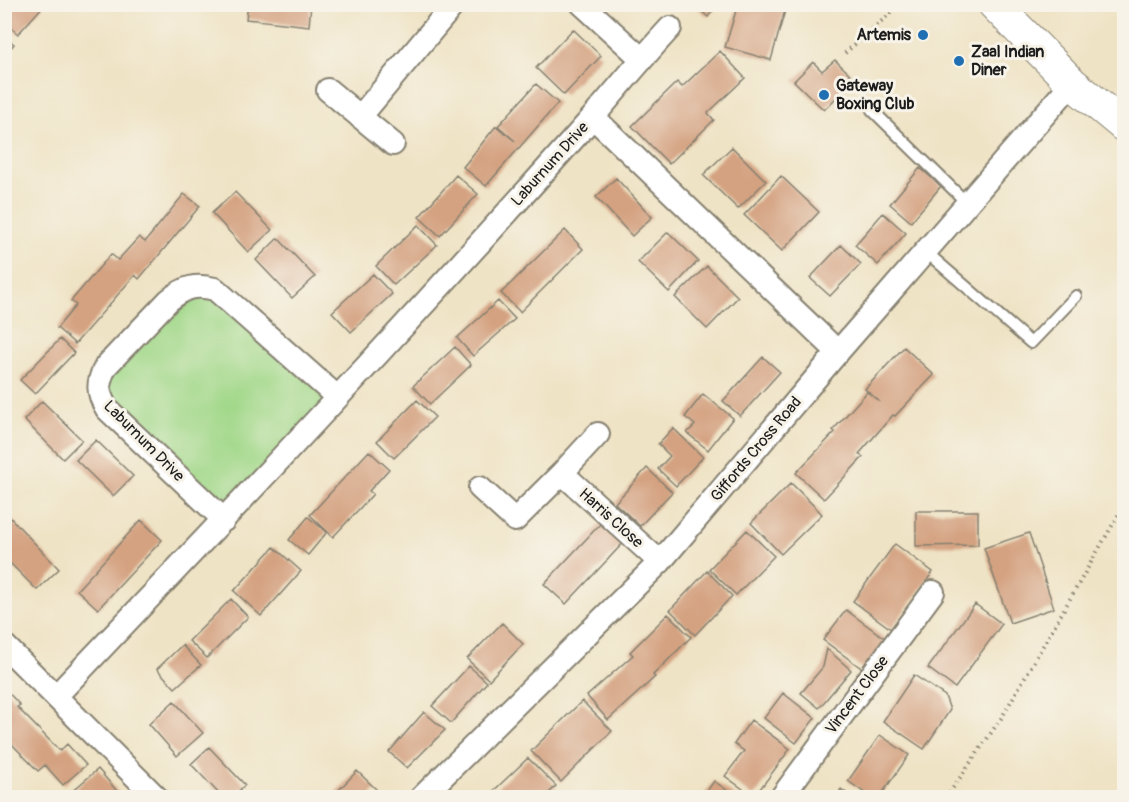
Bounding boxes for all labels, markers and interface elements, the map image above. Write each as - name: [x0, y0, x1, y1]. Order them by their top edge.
- place label: Artemis: [857, 25, 912, 45]
- marker: Artemis: [916, 28, 930, 42]
- place label: Zaal Indian Diner: [971, 42, 1044, 80]
- marker: Zaal Indian Diner: [952, 54, 966, 68]
- place label: Gateway Boxing Club: [836, 76, 914, 114]
- marker: Gateway Boxing Club: [817, 88, 831, 102]
- street label: Laburnum Drive: [507, 118, 593, 210]
- street label: Giffords Cross Road: [706, 392, 806, 506]
- street label: Laburnum Drive: [99, 396, 189, 486]
- street label: Harris Close: [575, 484, 647, 552]
- street label: Vincent Close: [821, 652, 893, 738]

